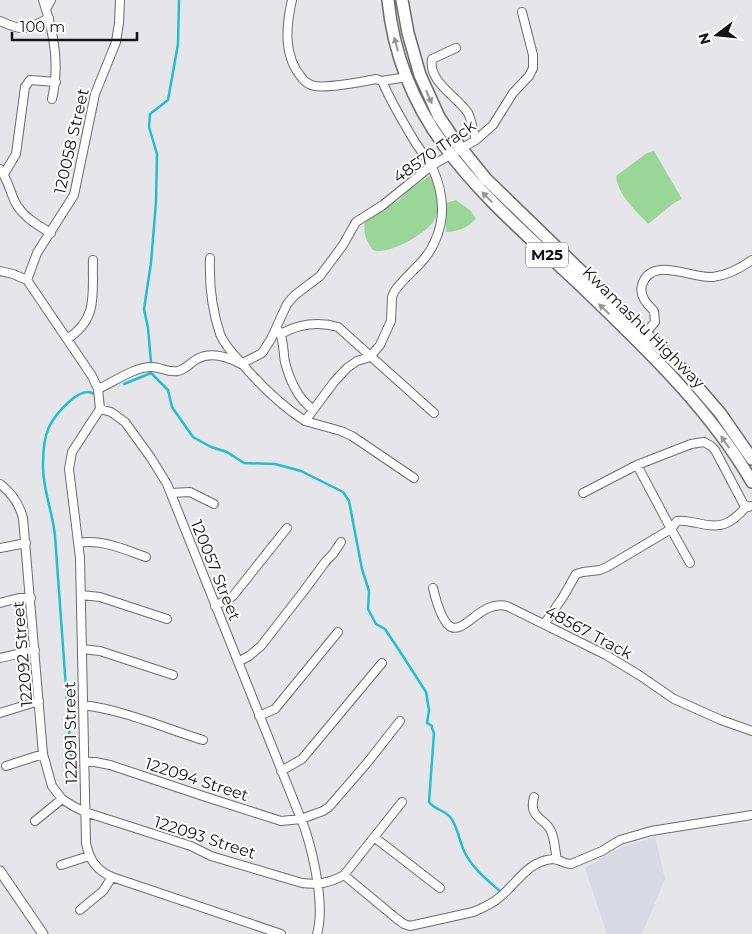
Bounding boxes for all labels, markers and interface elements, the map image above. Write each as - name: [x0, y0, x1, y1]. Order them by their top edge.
- scale bar: [12, 10, 138, 42]
- north arrow: [692, 10, 742, 60]
- text: 100 m: [20, 17, 65, 36]
- text: N: [694, 31, 715, 47]
- one-way arrow: [392, 36, 400, 51]
- street label: 120058 Street: [50, 86, 93, 196]
- one-way arrow: [426, 90, 434, 104]
- street label: 48570 Track: [389, 116, 480, 187]
- one-way arrow: [481, 191, 493, 203]
- road number: M25: [526, 242, 568, 268]
- street label: Kwamashu Highway: [579, 262, 709, 392]
- one-way arrow: [598, 303, 610, 315]
- one-way arrow: [720, 435, 730, 449]
- street label: 120057 Street: [187, 517, 245, 624]
- street label: 122092 Street: [8, 600, 37, 708]
- street label: 48567 Track: [542, 602, 636, 664]
- street label: 122091 Street: [60, 681, 81, 784]
- street label: 122094 Street: [143, 754, 251, 805]
- street label: 122093 Street: [152, 812, 259, 863]

